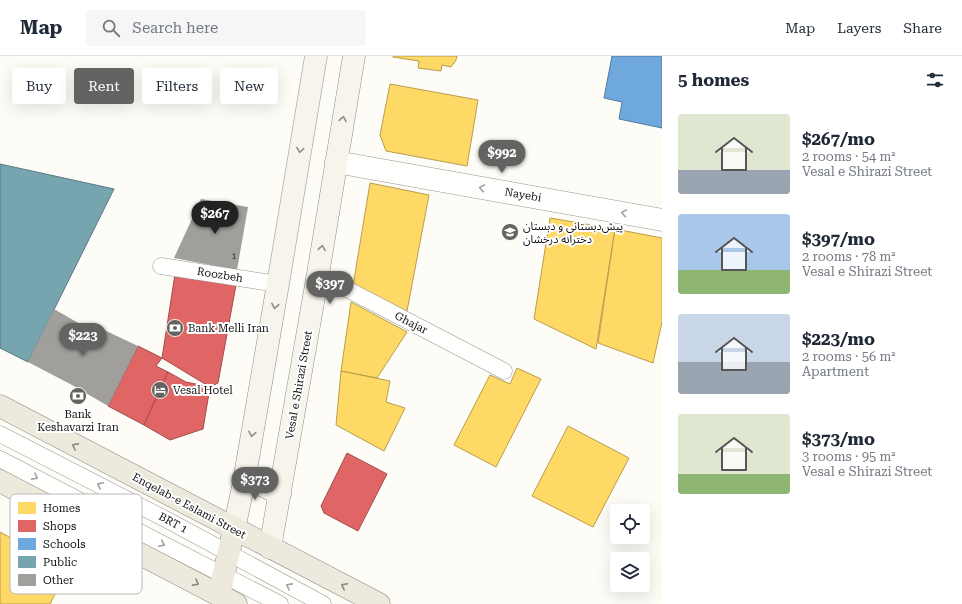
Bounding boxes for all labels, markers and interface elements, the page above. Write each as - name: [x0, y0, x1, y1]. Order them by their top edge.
- search box: [86, 10, 366, 46]
- text: Map: [20, 16, 62, 39]
- icon: search: [100, 17, 122, 39]
- text: Search here: [132, 19, 218, 37]
- text: Map: [785, 20, 815, 36]
- text: Layers: [837, 20, 881, 36]
- text: Share: [903, 20, 942, 36]
- chip: Buy: [12, 68, 66, 104]
- chip: Rent: [74, 68, 134, 104]
- chip: Filters: [142, 68, 212, 104]
- chip: New: [220, 68, 278, 104]
- icon: filters: [924, 69, 946, 91]
- text: 5 homes: [678, 70, 749, 90]
- one-way arrow: [339, 116, 347, 122]
- text: $267/mo: [802, 129, 875, 149]
- icon: home: [710, 130, 758, 178]
- pin: $992: [478, 140, 526, 174]
- text: $992: [487, 145, 517, 160]
- one-way arrow: [296, 147, 305, 153]
- text: 2 rooms · 54 m²: [802, 149, 896, 164]
- text: Vesal e Shirazi Street: [802, 164, 932, 179]
- one-way arrow: [479, 184, 485, 192]
- street label: Nayebi: [504, 185, 543, 205]
- pin: $267: [191, 201, 239, 235]
- text: $267: [200, 206, 230, 221]
- one-way arrow: [620, 209, 627, 218]
- place label: پیش‌دبستانی و دبستان دخترانه درخشان: [523, 220, 623, 246]
- school or university icon: پیش‌دبستانی و دبستان دخترانه درخشان: [500, 222, 520, 242]
- text: $397/mo: [802, 229, 875, 249]
- icon: home: [710, 230, 758, 278]
- one-way arrow: [317, 245, 326, 251]
- text: 2 rooms · 78 m²: [802, 249, 896, 264]
- house number: 1: [231, 251, 237, 261]
- text: Vesal e Shirazi Street: [802, 264, 932, 279]
- street label: Roozbeh: [196, 265, 244, 285]
- pin: $397: [306, 271, 354, 305]
- text: $397: [315, 276, 345, 291]
- one-way arrow: [271, 303, 279, 309]
- street label: Ghajar: [392, 309, 430, 337]
- bank icon: Bank Melli Iran: [165, 318, 185, 338]
- place label: Bank Melli Iran: [188, 322, 269, 335]
- pin: $223: [59, 323, 107, 357]
- text: $223: [68, 328, 98, 343]
- text: $223/mo: [802, 329, 875, 349]
- street label: Vesal e Shirazi Street: [283, 330, 315, 440]
- icon: home: [710, 330, 758, 378]
- text: 2 rooms · 56 m²: [802, 349, 896, 364]
- text: Apartment: [802, 364, 869, 379]
- hotel icon: Vesal Hotel: [150, 380, 170, 400]
- place label: Vesal Hotel: [173, 384, 233, 397]
- bank icon: Bank Keshavarzi Iran: [68, 386, 88, 406]
- place label: Bank Keshavarzi Iran: [37, 408, 119, 434]
- text: $373/mo: [802, 429, 875, 449]
- icon: home: [710, 430, 758, 478]
- one-way arrow: [248, 431, 257, 437]
- one-way arrow: [72, 443, 80, 450]
- text: 3 rooms · 95 m²: [802, 449, 896, 464]
- text: Vesal e Shirazi Street: [802, 464, 932, 479]
- pin: $373: [231, 467, 279, 501]
- street label: Enqelab-e Eslami Street: [130, 471, 248, 541]
- one-way arrow: [30, 472, 38, 480]
- text: $373: [240, 472, 270, 487]
- one-way arrow: [97, 483, 104, 490]
- legend: [10, 494, 142, 594]
- text: Homes: [43, 502, 80, 515]
- map controls: [610, 504, 650, 592]
- button: locate: [610, 504, 650, 544]
- street label: BRT 1: [156, 510, 190, 536]
- text: Shops: [43, 520, 76, 533]
- text: Schools: [43, 538, 85, 551]
- one-way arrow: [158, 539, 165, 547]
- button: layers: [610, 552, 650, 592]
- text: Public: [43, 556, 77, 569]
- text: Other: [43, 574, 74, 587]
- one-way arrow: [192, 578, 199, 586]
- one-way arrow: [286, 583, 293, 590]
- one-way arrow: [341, 583, 348, 591]

